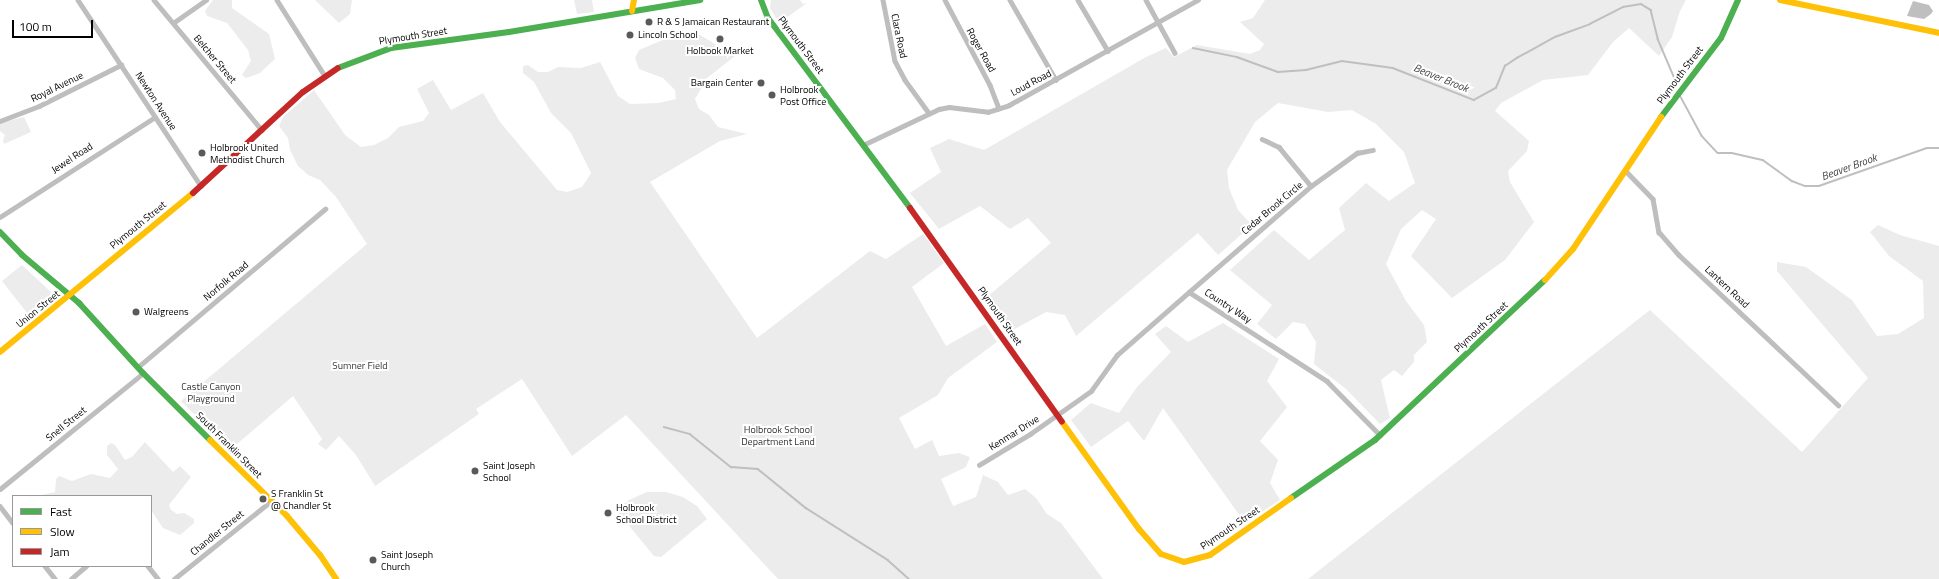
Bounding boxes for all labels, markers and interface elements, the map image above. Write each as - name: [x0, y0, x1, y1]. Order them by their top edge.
- scale bar: [14, 12, 95, 38]
- street label: Clara Road: [888, 13, 910, 59]
- street label: Plymouth Street: [775, 14, 827, 76]
- place label: R & S Jamaican Restaurant: [657, 16, 769, 28]
- text: 100 m: [19, 17, 52, 36]
- marker: R & S Jamaican Restaurant: [644, 17, 654, 27]
- street label: Plymouth Street: [378, 25, 448, 47]
- street label: Roger Road: [964, 26, 998, 74]
- place label: Lincoln School: [638, 29, 698, 41]
- marker: Lincoln School: [625, 30, 635, 40]
- street label: Belcher Street: [191, 32, 239, 86]
- marker: Holbook Market: [715, 34, 725, 44]
- street label: Plymouth Street: [1654, 44, 1706, 106]
- place label: Holbook Market: [686, 45, 754, 57]
- water label: Beaver Brook: [1412, 61, 1470, 95]
- street label: Loud Road: [1009, 67, 1053, 99]
- street label: Royal Avenue: [29, 69, 85, 105]
- street label: Newton Avenue: [133, 70, 179, 132]
- place label: Bargain Center: [691, 77, 753, 89]
- marker: Bargain Center: [756, 78, 766, 88]
- place label: Holbrook Post Office: [780, 83, 826, 106]
- marker: Holbrook Post Office: [767, 90, 777, 100]
- street label: Jewel Road: [49, 140, 95, 176]
- place label: Holbrook United Methodist Church: [210, 141, 285, 164]
- marker: Holbrook United Methodist Church: [197, 148, 207, 158]
- water label: Beaver Brook: [1819, 151, 1879, 183]
- street label: Cedar Brook Circle: [1239, 179, 1305, 237]
- street label: Plymouth Street: [107, 199, 169, 251]
- street label: Norfolk Road: [201, 259, 251, 303]
- street label: Lantern Road: [1702, 263, 1752, 311]
- street label: Plymouth Street: [975, 284, 1025, 348]
- street label: Country Way: [1202, 286, 1254, 326]
- street label: Union Street: [14, 288, 62, 330]
- street label: Plymouth Street: [1452, 299, 1510, 355]
- place label: Walgreens: [144, 306, 189, 318]
- marker: Walgreens: [131, 307, 141, 317]
- park label: Sumner Field: [332, 360, 388, 372]
- park label: Castle Canyon Playground: [181, 380, 241, 404]
- street label: Snell Street: [43, 404, 89, 444]
- street label: South Franklin Street: [193, 409, 265, 481]
- street label: Kenmar Drive: [987, 413, 1041, 453]
- park label: Holbrook School Department Land: [741, 423, 815, 446]
- place label: Saint Joseph School: [483, 459, 535, 482]
- marker: Saint Joseph School: [470, 466, 480, 476]
- place label: S Franklin St @ Chandler St: [271, 487, 331, 510]
- marker: S Franklin St @ Chandler St: [258, 494, 268, 504]
- legend: [12, 495, 152, 567]
- place label: Holbrook School District: [616, 501, 677, 524]
- text: Fast: [50, 502, 72, 521]
- street label: Plymouth Street: [1198, 504, 1262, 552]
- street label: Chandler Street: [188, 508, 246, 558]
- marker: Holbrook School District: [603, 508, 613, 518]
- text: Slow: [50, 522, 75, 541]
- text: Jam: [50, 542, 70, 561]
- place label: Saint Joseph Church: [381, 548, 433, 572]
- marker: Saint Joseph Church: [368, 555, 378, 565]

